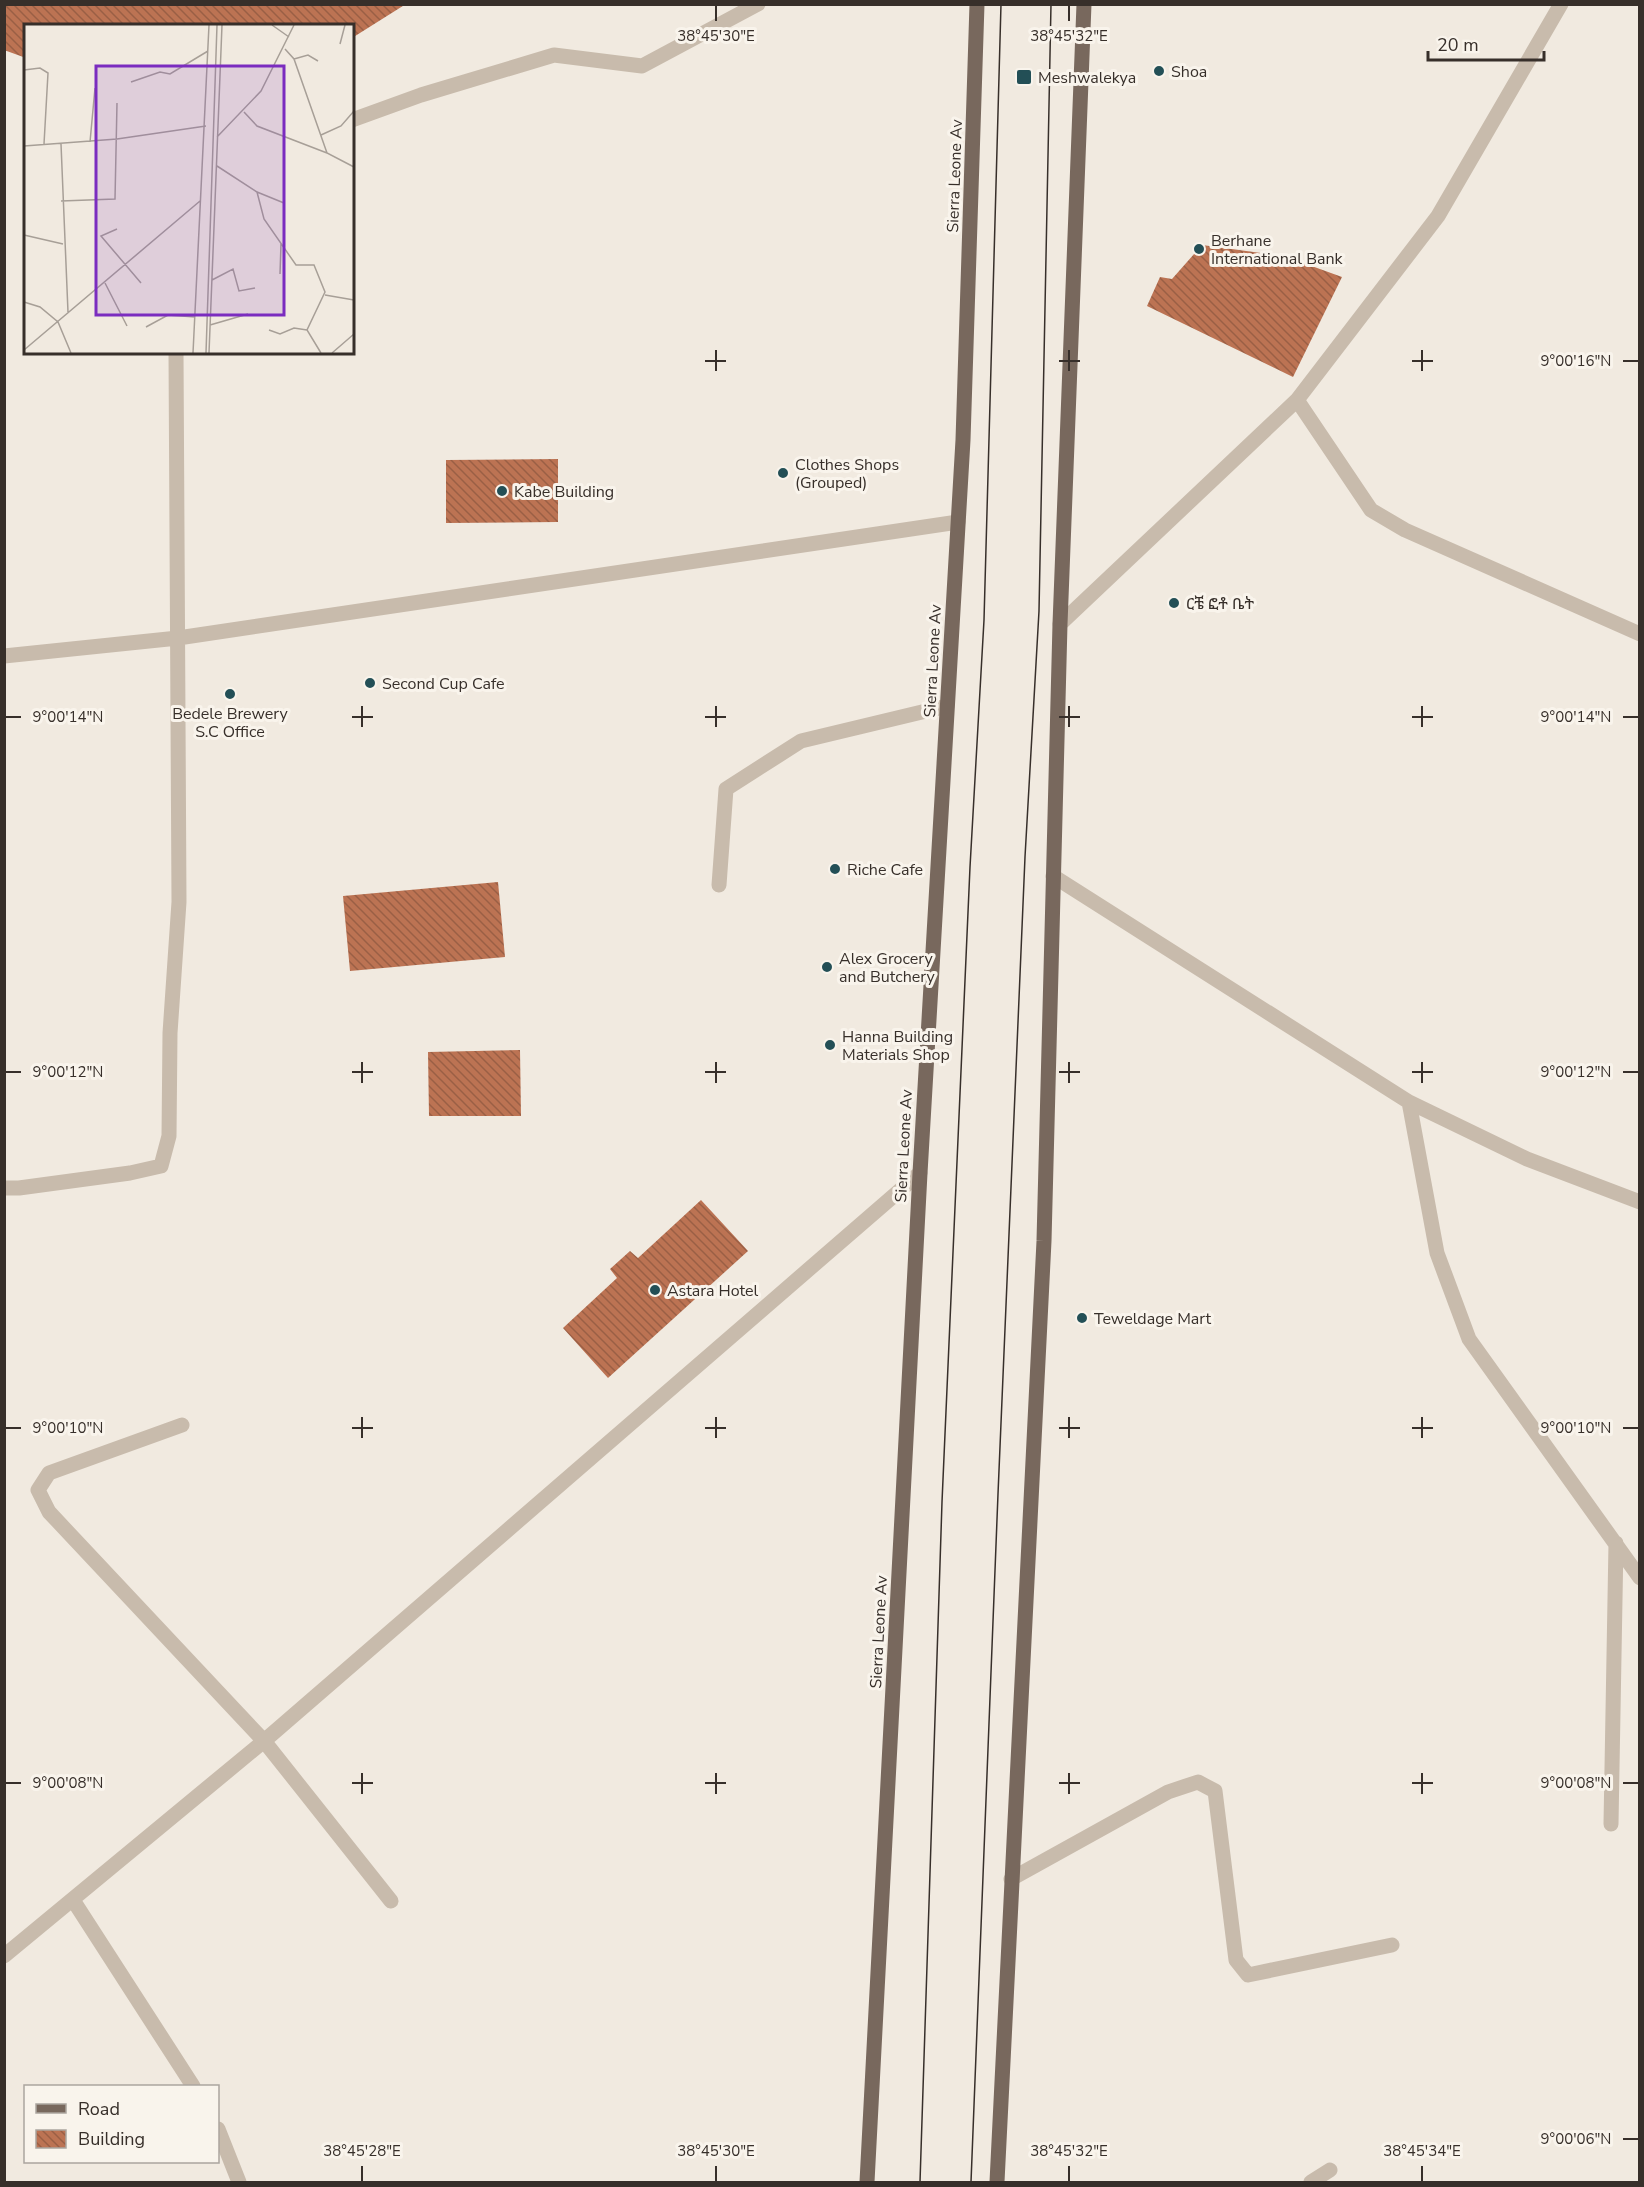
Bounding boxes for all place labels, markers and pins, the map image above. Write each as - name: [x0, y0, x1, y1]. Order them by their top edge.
- place label: Shoa: [1171, 61, 1207, 83]
- marker: Shoa: [1152, 64, 1166, 78]
- place label: Meshwalekya: [1038, 67, 1136, 89]
- marker: Meshwalekya: [1015, 68, 1033, 86]
- place label: Berhane International Bank: [1211, 230, 1344, 270]
- marker: Berhane International Bank: [1192, 242, 1206, 256]
- place label: Clothes Shops (Grouped): [795, 454, 899, 494]
- marker: Clothes Shops (Grouped): [776, 466, 790, 480]
- place label: Kabe Building: [514, 481, 614, 503]
- marker: Kabe Building: [495, 484, 509, 498]
- place label: ርቼ ፎቶ ቤት: [1186, 593, 1254, 615]
- marker: ርቼ ፎቶ ቤት: [1167, 596, 1181, 610]
- place label: Second Cup Cafe: [382, 673, 505, 695]
- marker: Second Cup Cafe: [363, 676, 377, 690]
- marker: Bedele Brewery S.C Office: [223, 687, 237, 701]
- place label: Bedele Brewery S.C Office: [172, 703, 289, 743]
- place label: Riche Cafe: [847, 859, 923, 881]
- marker: Riche Cafe: [828, 862, 842, 876]
- place label: Alex Grocery and Butchery: [839, 948, 936, 988]
- marker: Alex Grocery and Butchery: [820, 960, 834, 974]
- place label: Hanna Building Materials Shop: [842, 1026, 953, 1066]
- marker: Hanna Building Materials Shop: [823, 1038, 837, 1052]
- place label: Astara Hotel: [667, 1280, 759, 1302]
- marker: Astara Hotel: [648, 1283, 662, 1297]
- place label: Teweldage Mart: [1094, 1308, 1211, 1330]
- marker: Teweldage Mart: [1075, 1311, 1089, 1325]

